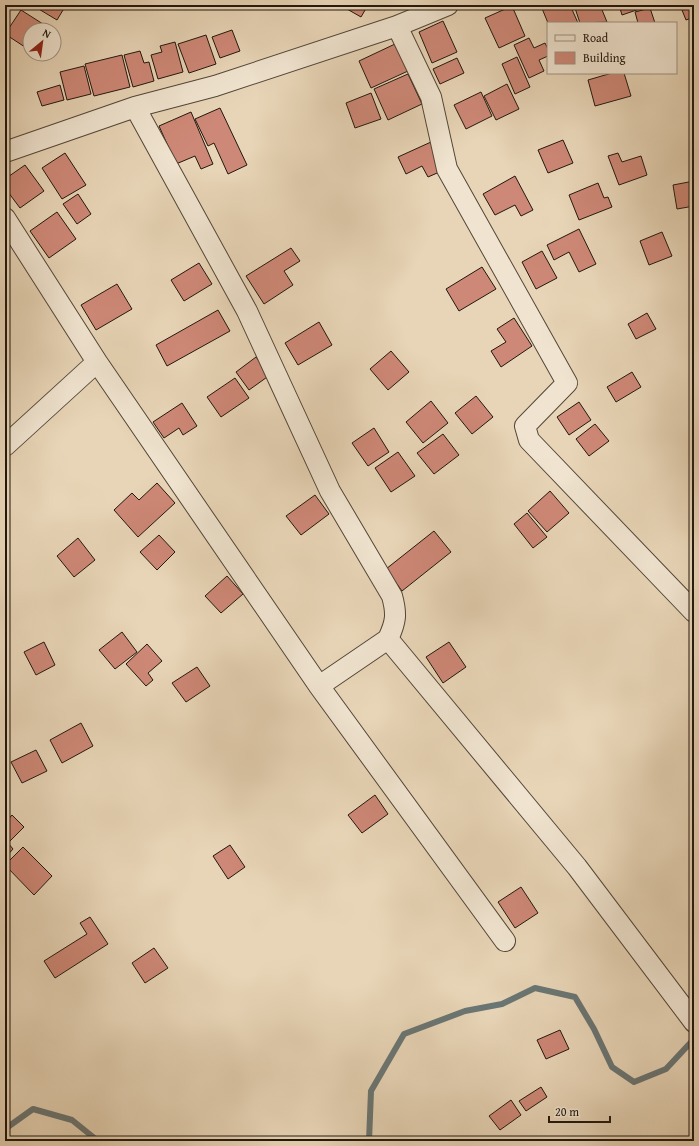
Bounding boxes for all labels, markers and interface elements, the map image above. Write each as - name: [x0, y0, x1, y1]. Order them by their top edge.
- north arrow: [22, 22, 62, 62]
- legend: [547, 22, 677, 74]
- text: N: [40, 24, 55, 42]
- text: Road: [583, 29, 609, 46]
- text: Building: [583, 49, 626, 66]
- scale bar: [549, 1098, 610, 1124]
- text: 20 m: [555, 1103, 579, 1120]

